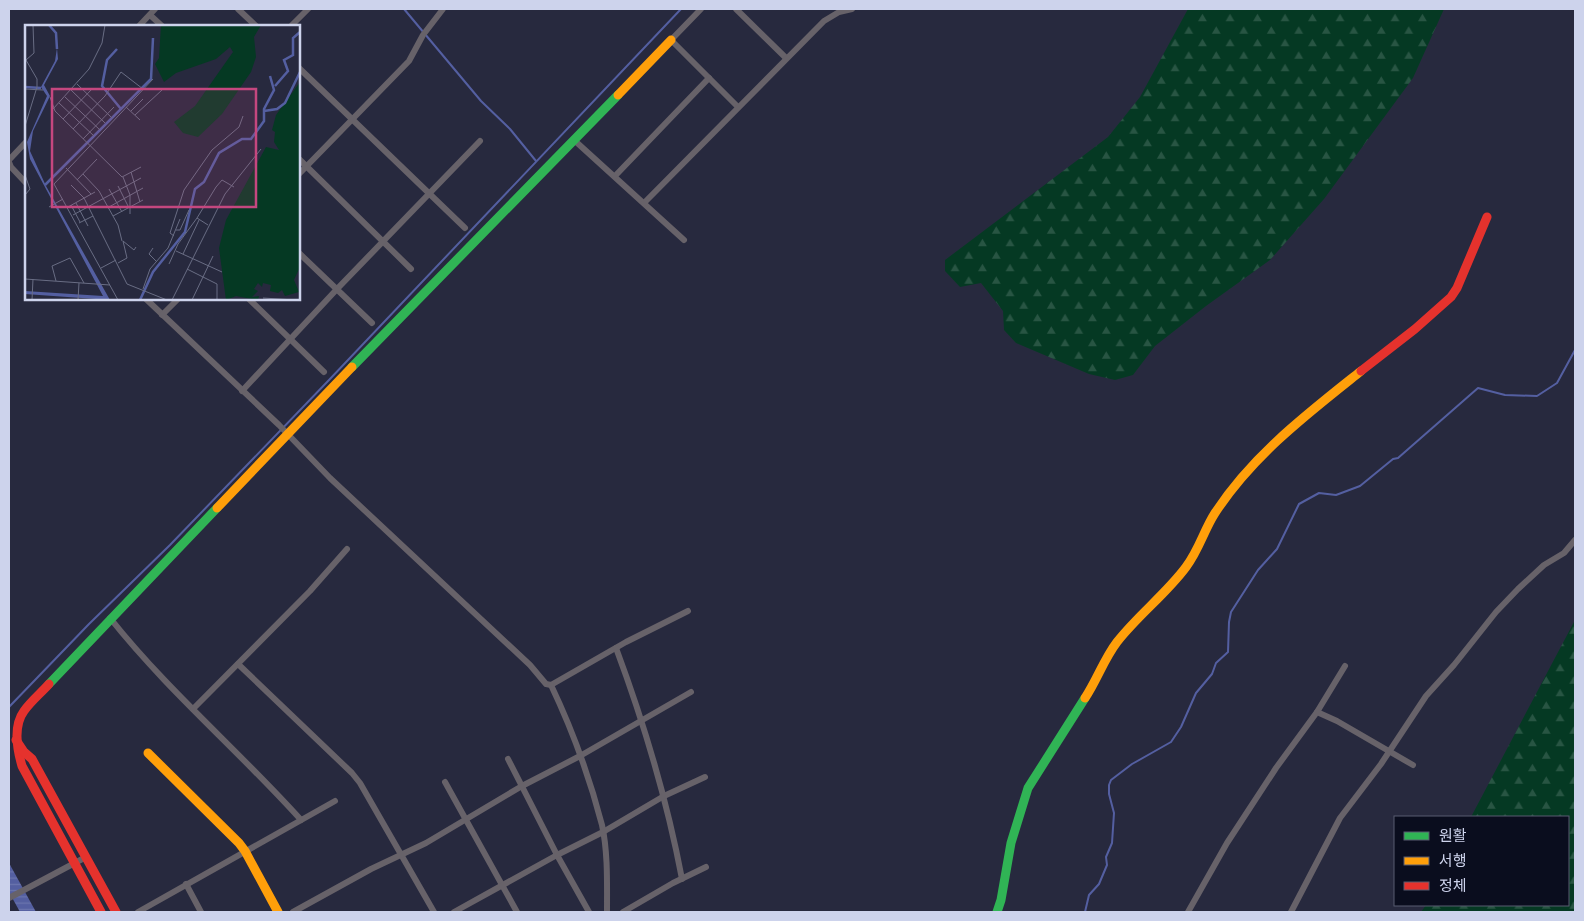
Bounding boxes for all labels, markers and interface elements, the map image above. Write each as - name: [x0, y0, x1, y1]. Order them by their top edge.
- inset map: [25, 25, 300, 300]
- legend: [1394, 816, 1569, 906]
- text: 원활: [1439, 826, 1467, 846]
- text: 서행: [1439, 851, 1467, 871]
- text: 정체: [1439, 876, 1467, 896]

